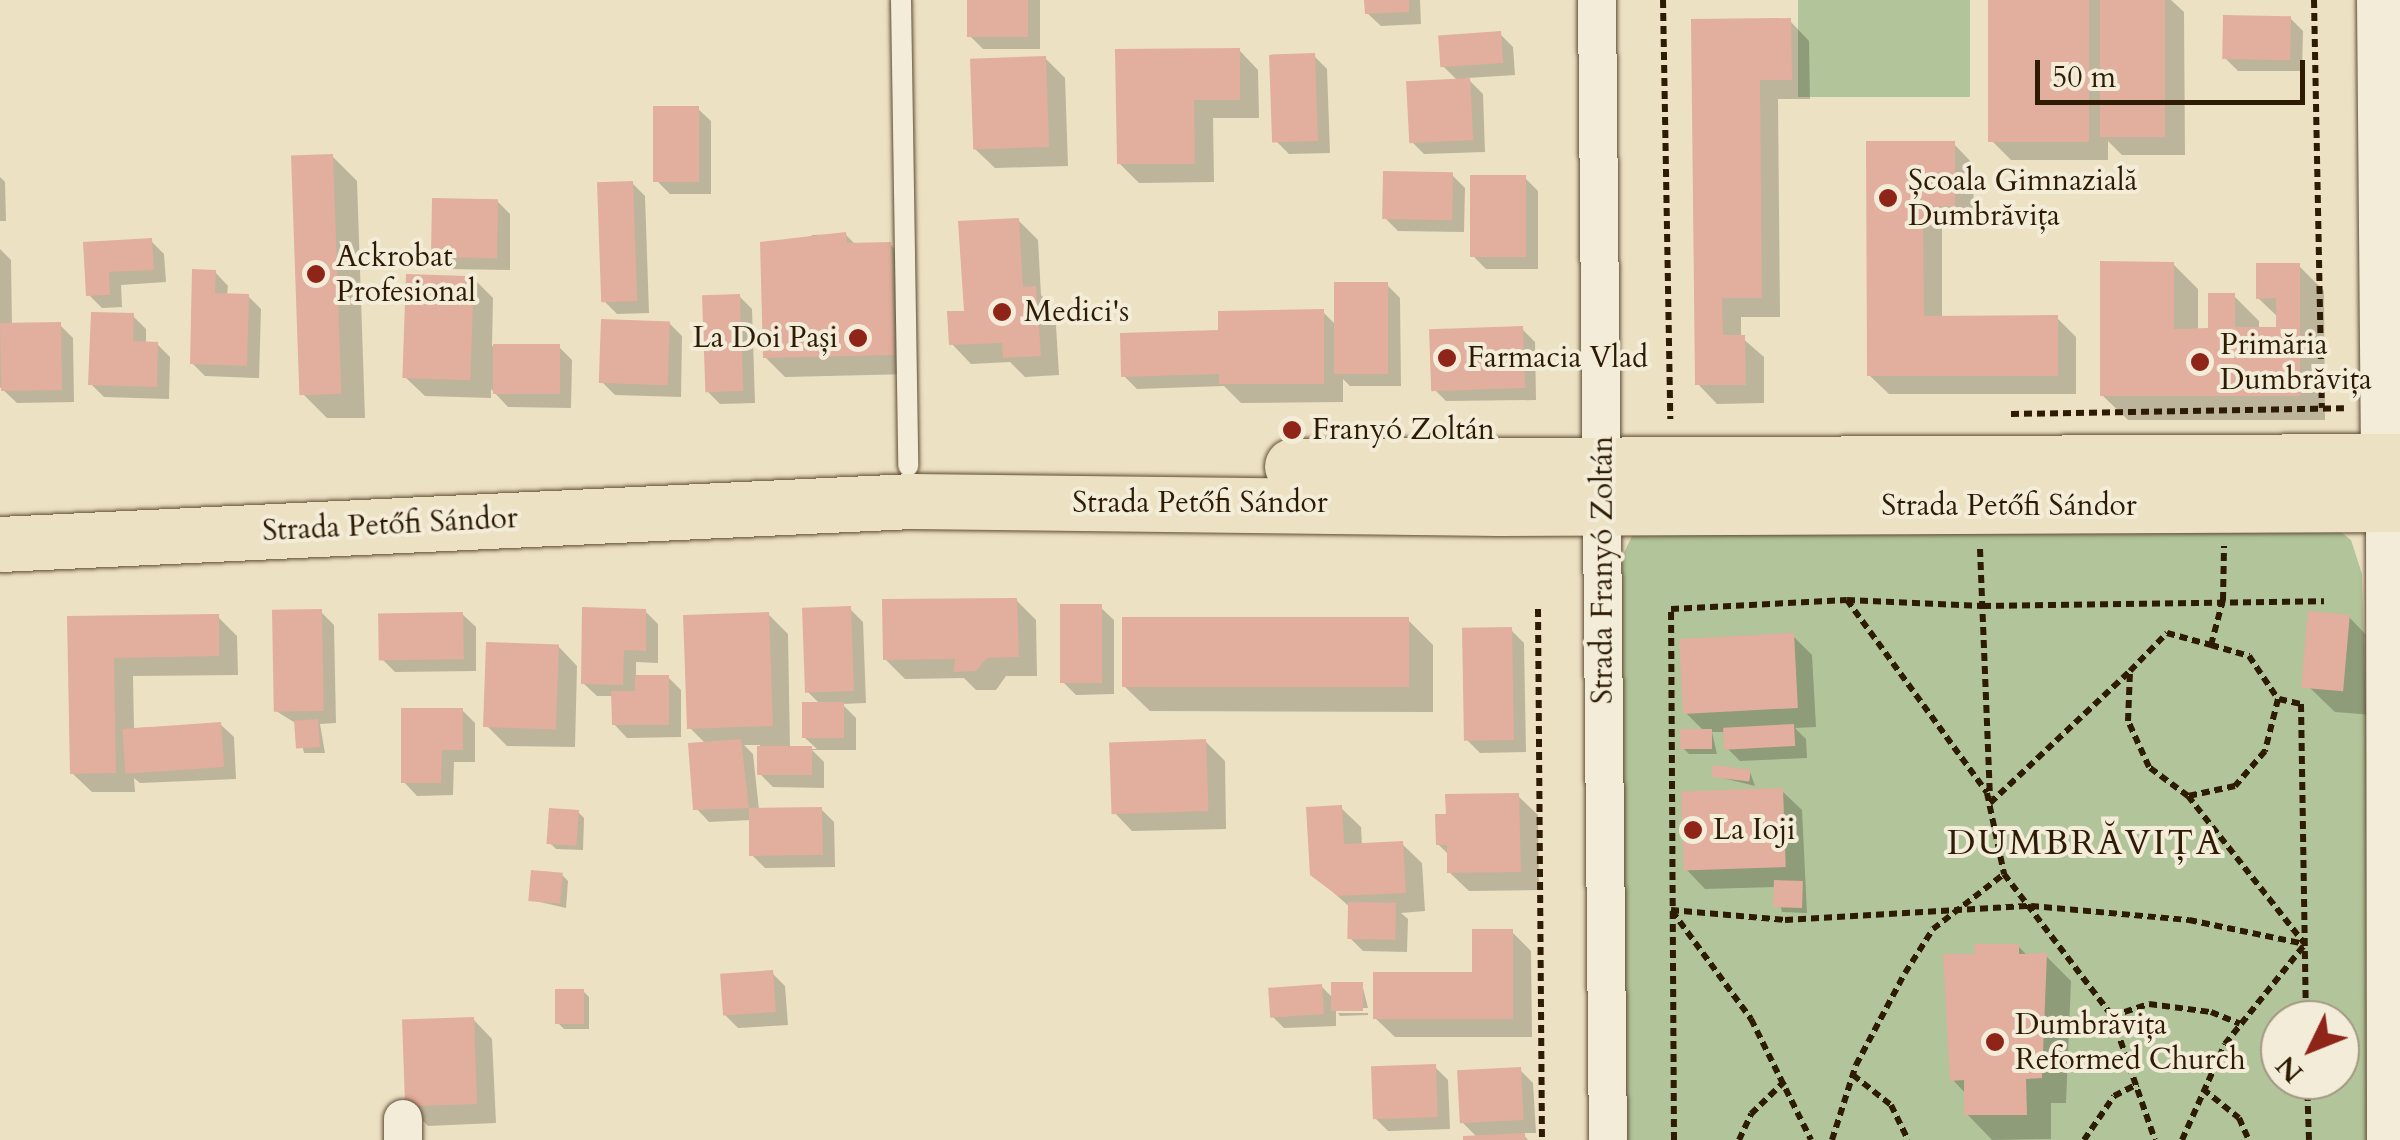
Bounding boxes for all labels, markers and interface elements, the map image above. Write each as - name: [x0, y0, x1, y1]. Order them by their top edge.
- scale bar: [2040, 40, 2310, 102]
- text: 50 m: [2052, 57, 2116, 98]
- place label: Școala Gimnazială Dumbrăvița: [1908, 163, 2137, 234]
- marker: Școala Gimnazială Dumbrăvița: [1877, 187, 1899, 209]
- place label: Ackrobat Profesional: [336, 239, 476, 310]
- marker: Ackrobat Profesional: [305, 263, 327, 285]
- place label: Medici's: [1024, 294, 1129, 330]
- marker: Medici's: [989, 299, 1015, 325]
- place label: La Doi Pași: [693, 320, 838, 356]
- marker: La Doi Pași: [847, 327, 869, 349]
- place label: Primăria Dumbrăvița: [2220, 327, 2372, 398]
- place label: Farmacia Vlad: [1467, 340, 1648, 376]
- marker: Farmacia Vlad: [1436, 347, 1458, 369]
- marker: Primăria Dumbrăvița: [2189, 351, 2211, 373]
- place label: Franyó Zoltán: [1312, 412, 1495, 448]
- marker: Franyó Zoltán: [1281, 419, 1303, 441]
- street label: Strada Franyó Zoltán: [1585, 436, 1621, 704]
- street label: Strada Petőfi Sándor: [1072, 485, 1328, 521]
- street label: Strada Petőfi Sándor: [1881, 488, 2137, 524]
- street label: Strada Petőfi Sándor: [261, 500, 519, 550]
- place label: La Ioji: [1713, 812, 1796, 848]
- marker: La Ioji: [1682, 819, 1704, 841]
- district label: DUMBRĂVIȚA: [1947, 822, 2223, 864]
- north arrow: [2260, 1000, 2360, 1100]
- place label: Dumbrăvița Reformed Church: [2015, 1007, 2246, 1078]
- marker: Dumbrăvița Reformed Church: [1984, 1031, 2006, 1053]
- text: N: [2267, 1047, 2312, 1091]

